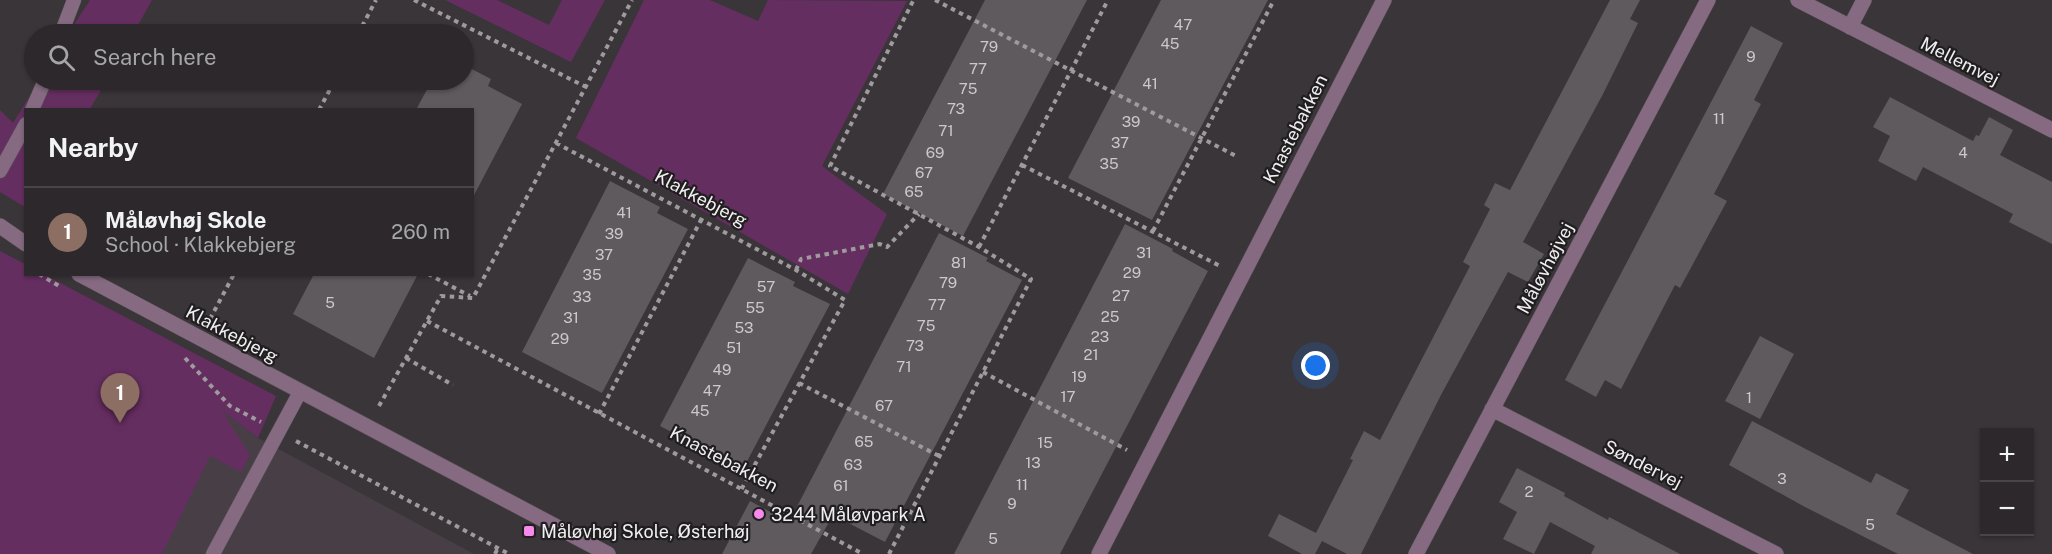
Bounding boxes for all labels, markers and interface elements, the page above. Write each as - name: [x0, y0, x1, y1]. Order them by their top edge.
- house number: 47: [1174, 16, 1192, 33]
- search box: [24, 24, 474, 90]
- street label: Mellemvej: [1917, 32, 2003, 90]
- house number: 45: [1161, 35, 1179, 52]
- house number: 79: [980, 38, 998, 55]
- icon: search: [45, 41, 78, 74]
- text: Search here: [93, 44, 217, 70]
- house number: 9: [1746, 48, 1756, 65]
- house number: 77: [969, 60, 987, 77]
- street label: Knastebakken: [1259, 71, 1331, 187]
- house number: 41: [1142, 75, 1158, 92]
- house number: 75: [959, 80, 977, 97]
- house number: 73: [947, 100, 965, 117]
- house number: 11: [1713, 110, 1725, 127]
- house number: 39: [1122, 113, 1140, 130]
- house number: 71: [938, 122, 954, 139]
- text: Nearby: [48, 132, 138, 163]
- house number: 37: [1111, 134, 1129, 151]
- house number: 69: [926, 144, 944, 161]
- house number: 4: [1958, 144, 1968, 161]
- house number: 35: [1099, 155, 1119, 172]
- house number: 67: [915, 164, 933, 181]
- street label: Klakkebjerg: [651, 165, 751, 231]
- house number: 65: [905, 183, 923, 200]
- house number: 41: [616, 204, 632, 221]
- text: Måløvhøj Skole: [105, 207, 266, 233]
- street label: Måløvhøjvej: [1512, 219, 1578, 317]
- text: 1: [63, 220, 72, 244]
- text: 260 m: [391, 220, 450, 244]
- house number: 39: [605, 225, 623, 242]
- text: School · Klakkebjerg: [105, 233, 296, 257]
- house number: 31: [1136, 244, 1152, 261]
- house number: 37: [595, 246, 613, 263]
- house number: 81: [951, 254, 967, 271]
- house number: 29: [1123, 264, 1141, 281]
- house number: 35: [582, 266, 602, 283]
- house number: 79: [939, 274, 957, 291]
- house number: 57: [757, 278, 775, 295]
- house number: 27: [1112, 287, 1130, 304]
- house number: 33: [573, 288, 591, 305]
- house number: 5: [325, 294, 335, 311]
- house number: 77: [928, 296, 946, 313]
- house number: 55: [745, 299, 765, 316]
- street label: Klakkebjerg: [182, 301, 282, 367]
- house number: 25: [1101, 308, 1119, 325]
- house number: 31: [563, 309, 579, 326]
- house number: 75: [917, 317, 935, 334]
- house number: 53: [734, 319, 754, 336]
- house number: 23: [1091, 328, 1109, 345]
- house number: 29: [551, 330, 569, 347]
- house number: 73: [906, 337, 924, 354]
- house number: 51: [726, 339, 742, 356]
- house number: 21: [1083, 346, 1099, 363]
- your location: [1301, 351, 1330, 380]
- house number: 71: [896, 358, 912, 375]
- house number: 49: [713, 361, 731, 378]
- house number: 19: [1071, 368, 1087, 385]
- pin: 1: [100, 374, 140, 423]
- house number: 47: [703, 382, 721, 399]
- house number: 17: [1060, 388, 1076, 405]
- house number: 1: [1746, 389, 1752, 406]
- house number: 67: [875, 397, 893, 414]
- house number: 45: [691, 402, 709, 419]
- street label: Knastebakken: [666, 422, 782, 496]
- map controls: [1980, 428, 2034, 536]
- button: +: [1980, 428, 2034, 482]
- house number: 65: [855, 433, 873, 450]
- house number: 15: [1037, 434, 1053, 451]
- street label: Søndervej: [1600, 435, 1686, 493]
- house number: 13: [1025, 454, 1041, 471]
- house number: 63: [844, 456, 862, 473]
- house number: 3: [1777, 470, 1787, 487]
- house number: 11: [1016, 476, 1028, 493]
- house number: 61: [833, 477, 849, 494]
- button: −: [1980, 482, 2034, 536]
- house number: 2: [1525, 483, 1534, 500]
- house number: 9: [1007, 495, 1017, 512]
- place label: 3244 Måløvpark A: [771, 504, 926, 525]
- marker: 3244 Måløvpark A: [752, 507, 766, 521]
- house number: 5: [1865, 516, 1875, 533]
- place label: Måløvhøj Skole, Østerhøj: [541, 521, 750, 542]
- marker: Måløvhøj Skole, Østerhøj: [522, 524, 536, 538]
- house number: 5: [988, 530, 998, 547]

